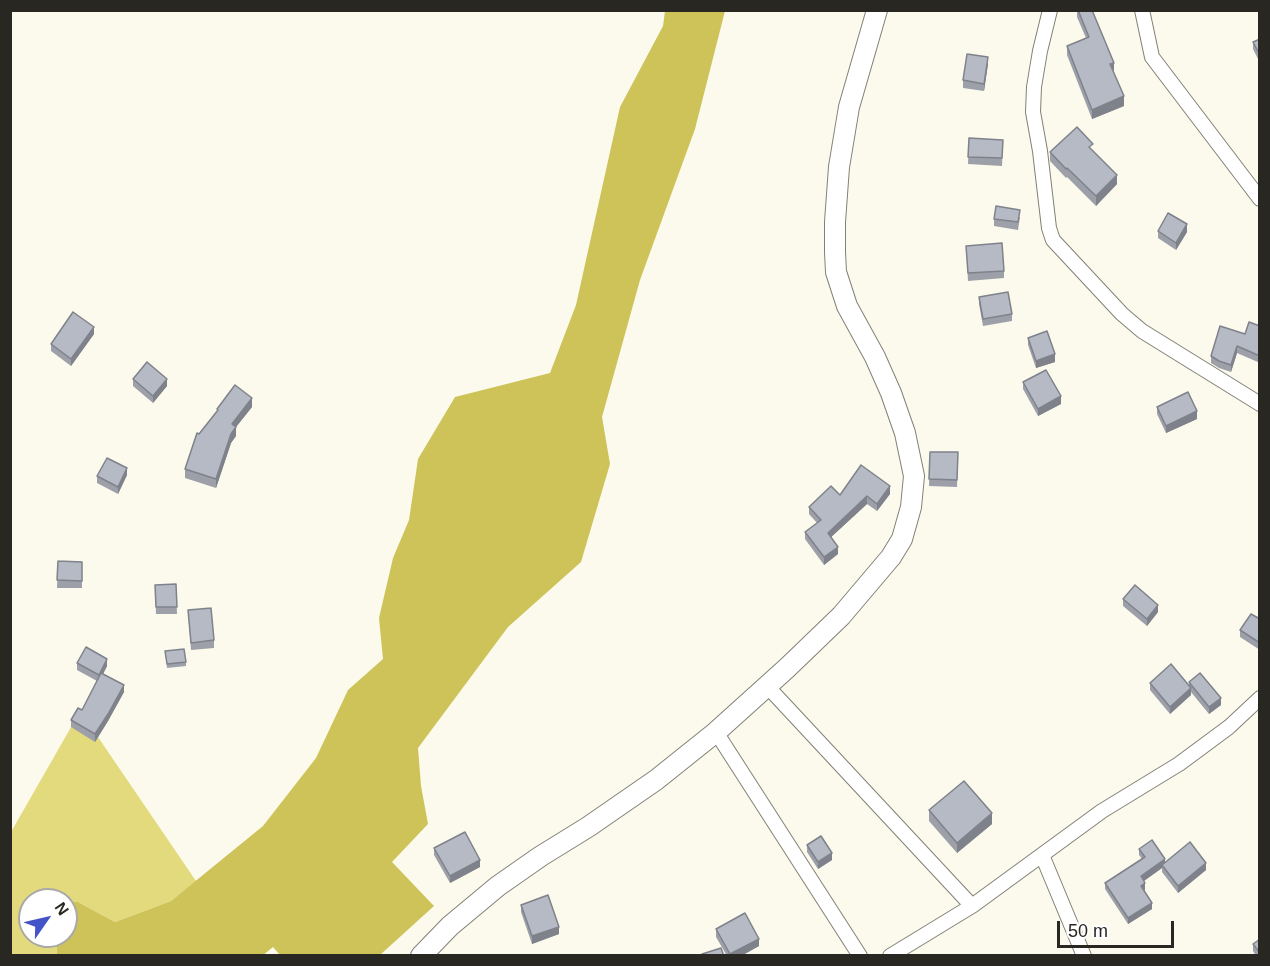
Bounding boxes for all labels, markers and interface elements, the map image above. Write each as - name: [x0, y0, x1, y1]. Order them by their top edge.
- north arrow: [18, 888, 78, 948]
- text: N: [51, 899, 72, 918]
- scale bar: [1060, 909, 1177, 947]
- text: 50 m: [1068, 921, 1108, 941]

